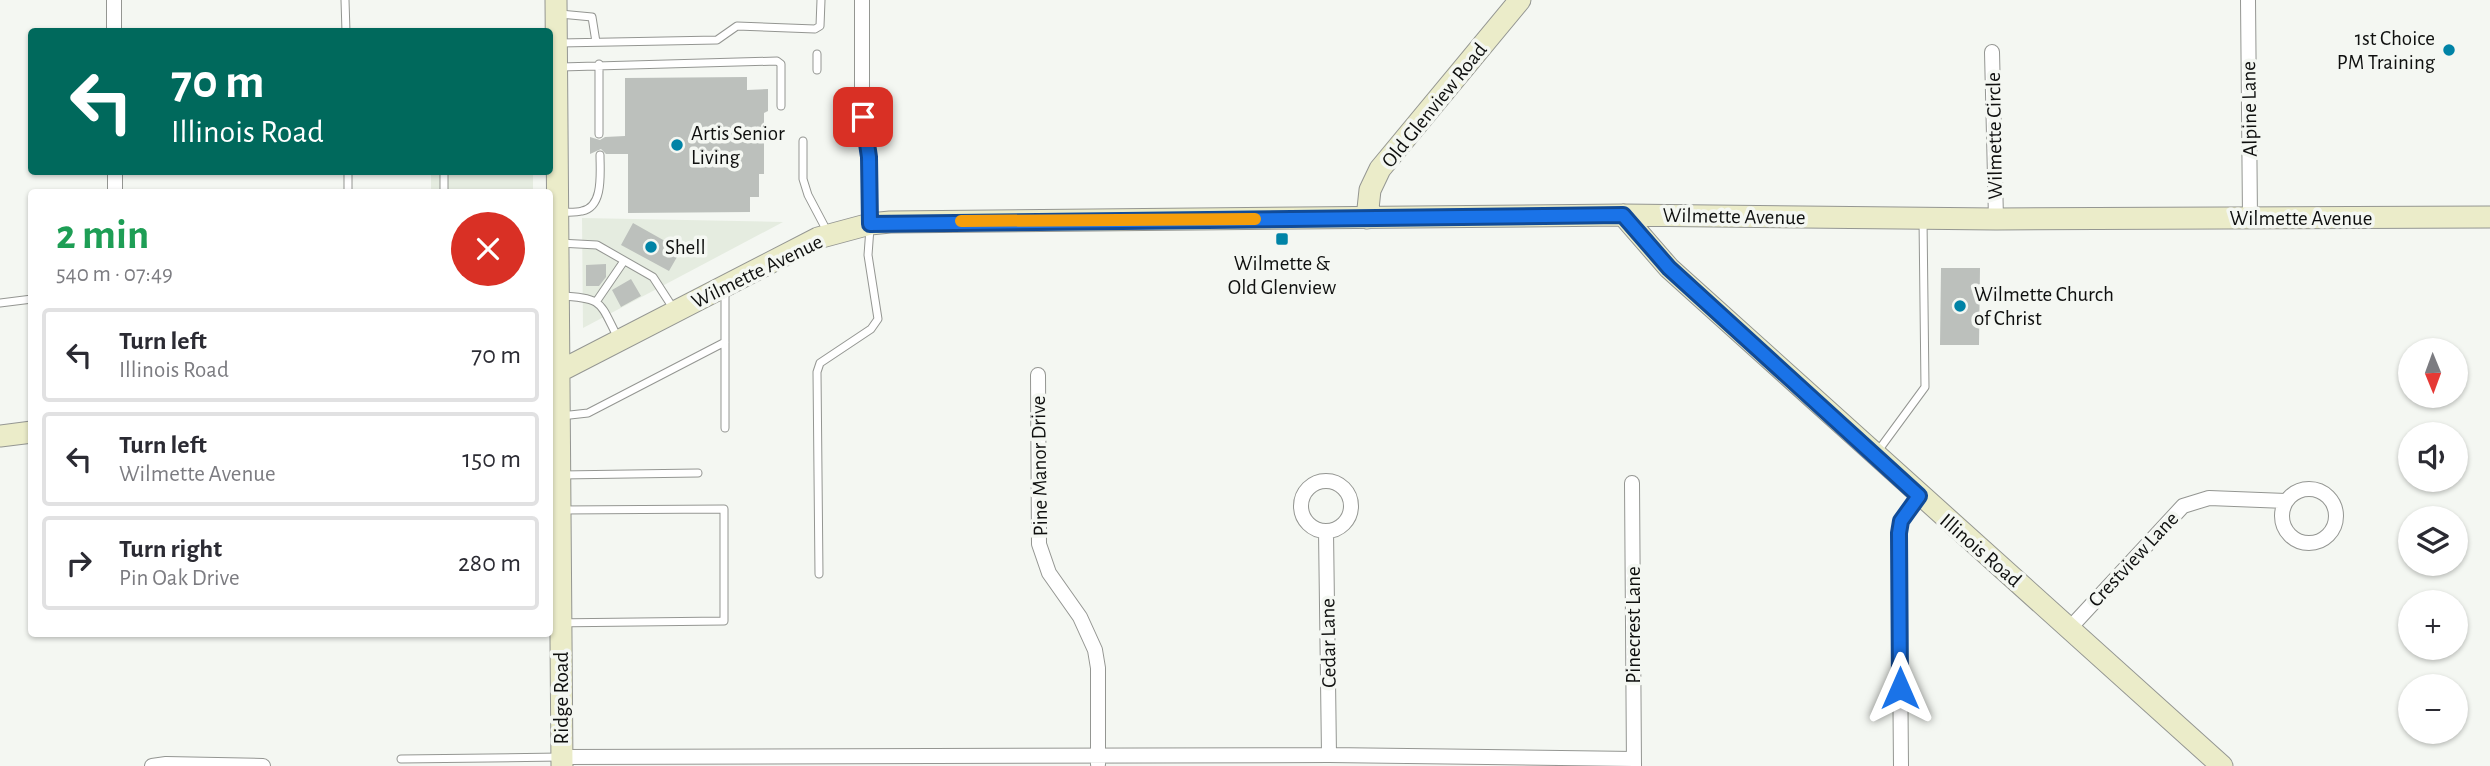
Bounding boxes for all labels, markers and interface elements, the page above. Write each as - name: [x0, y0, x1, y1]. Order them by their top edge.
- place label: 1st Choice PM Training: [2337, 28, 2436, 73]
- street label: Old Glenview Road: [1378, 39, 1491, 172]
- marker: 1st Choice PM Training: [2441, 42, 2457, 58]
- icon: left: [56, 56, 147, 147]
- text: 70 m: [171, 58, 265, 107]
- street label: Alpine Lane: [2238, 61, 2261, 157]
- street label: Wilmette Circle: [1983, 72, 2006, 200]
- pin: [833, 87, 893, 147]
- icon: arrive: [844, 98, 882, 136]
- text: Illinois Road: [171, 116, 324, 148]
- place label: Artis Senior Living: [691, 123, 785, 168]
- marker: Artis Senior Living: [669, 137, 685, 153]
- street label: Wilmette Avenue: [1662, 205, 1806, 228]
- street label: Wilmette Avenue: [2230, 208, 2372, 229]
- button: close: [451, 212, 525, 286]
- text: 2 min: [56, 214, 149, 256]
- street label: Wilmette Avenue: [688, 231, 826, 312]
- marker: Wilmette & Old Glenview: [1274, 231, 1290, 247]
- place label: Shell: [665, 237, 706, 258]
- marker: Shell: [643, 239, 659, 255]
- place label: Wilmette & Old Glenview: [1228, 253, 1336, 298]
- text: 540 m · 07:49: [56, 263, 173, 286]
- place label: Wilmette Church of Christ: [1974, 284, 2114, 329]
- marker: Wilmette Church of Christ: [1952, 298, 1968, 314]
- text: Turn left: [119, 328, 207, 354]
- icon: left: [60, 336, 98, 374]
- north arrow: [2398, 338, 2468, 408]
- map controls: [2398, 338, 2468, 744]
- text: 70 m: [471, 342, 521, 368]
- text: Illinois Road: [119, 359, 229, 382]
- street label: Pine Manor Drive: [1028, 395, 1051, 537]
- button: sound: [2398, 422, 2468, 492]
- text: Turn left: [119, 432, 207, 458]
- icon: left: [60, 440, 98, 478]
- text: 150 m: [462, 446, 521, 472]
- text: Wilmette Avenue: [119, 463, 276, 486]
- button: layers: [2398, 506, 2468, 576]
- street label: Crestview Lane: [2084, 508, 2182, 611]
- street label: Illinois Road: [1936, 510, 2025, 591]
- text: Turn right: [119, 536, 222, 562]
- icon: right: [60, 544, 98, 582]
- text: 280 m: [458, 550, 521, 576]
- street label: Pinecrest Lane: [1623, 566, 1644, 684]
- text: Pin Oak Drive: [119, 567, 240, 590]
- button: +: [2398, 590, 2468, 660]
- street label: Cedar Lane: [1317, 598, 1340, 688]
- position arrow: [1863, 651, 1937, 725]
- street label: Ridge Road: [551, 652, 572, 744]
- button: −: [2398, 674, 2468, 744]

